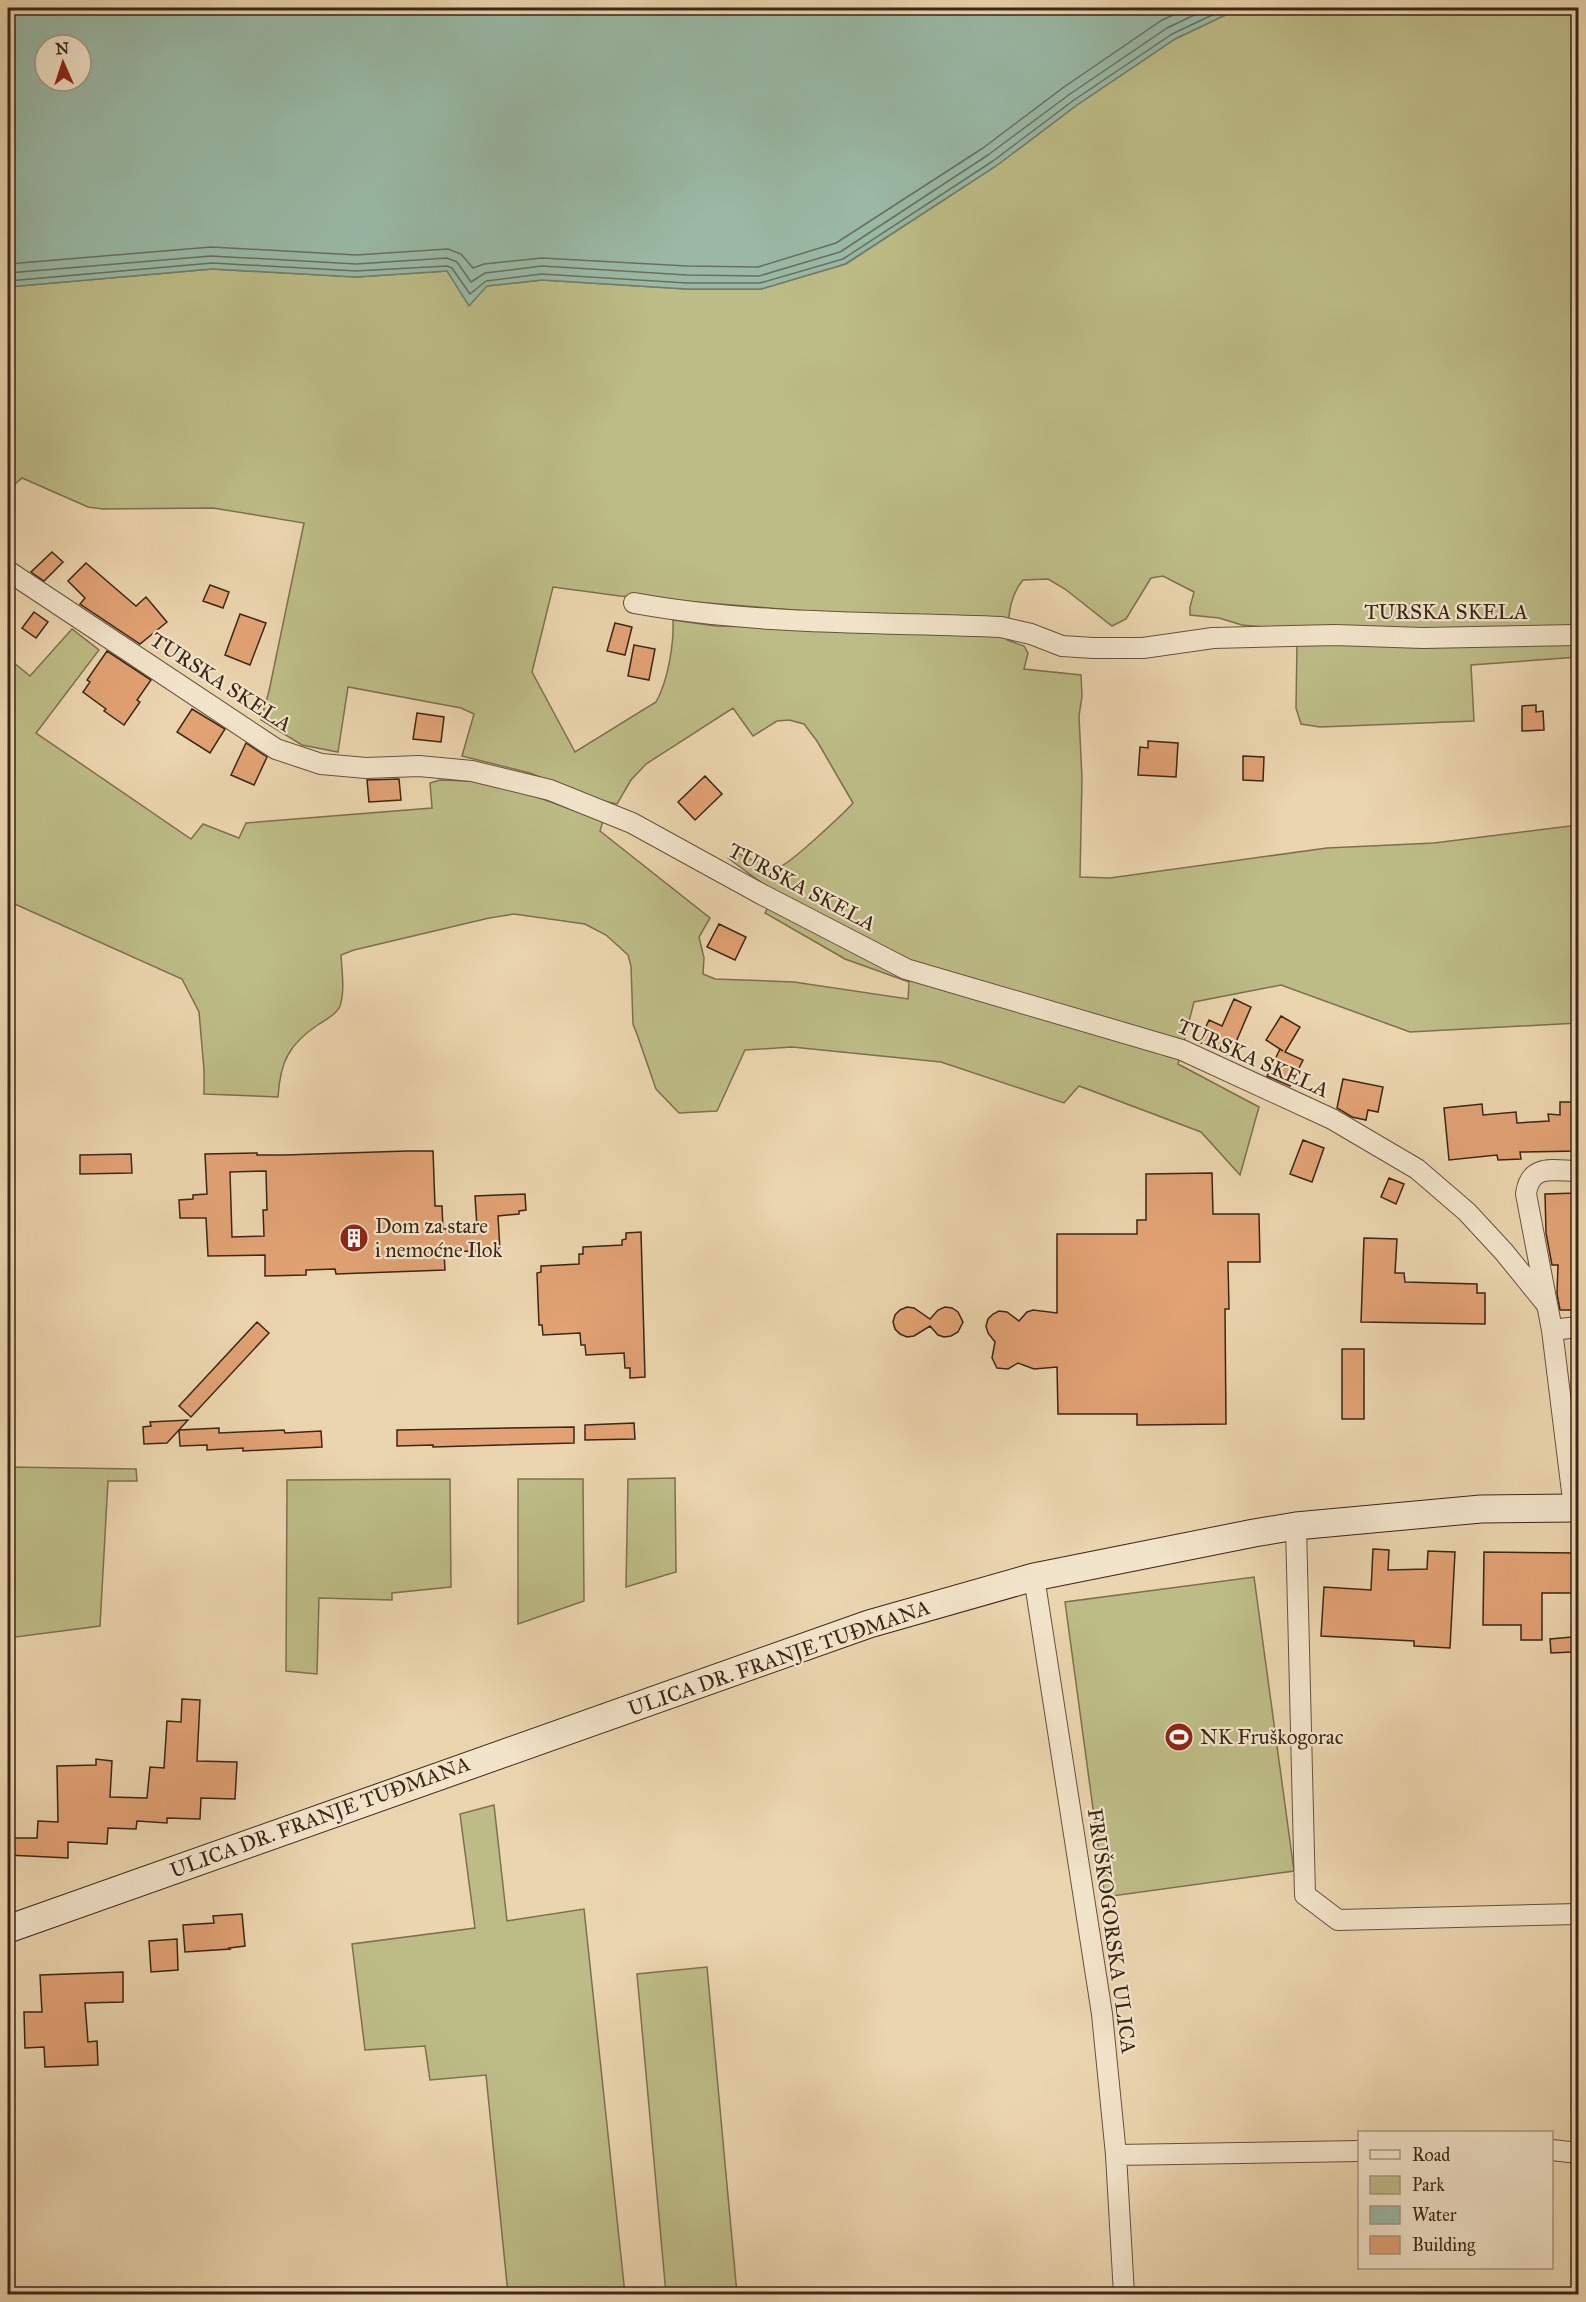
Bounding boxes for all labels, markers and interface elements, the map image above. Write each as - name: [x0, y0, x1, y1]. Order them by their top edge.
- north arrow: [33, 33, 93, 93]
- text: N: [55, 39, 70, 58]
- street label: TURSKA SKELA: [1364, 599, 1528, 625]
- street label: TURSKA SKELA: [145, 627, 297, 737]
- street label: TURSKA SKELA: [724, 837, 880, 937]
- street label: TURSKA SKELA: [1173, 1013, 1333, 1103]
- place label: Dom za stare i nemoćne Ilok: [375, 1213, 502, 1263]
- building icon: Dom za stare i nemoćne Ilok: [338, 1222, 370, 1254]
- street label: ULICA DR. FRANJE TUĐMANA: [625, 1594, 933, 1722]
- sports icon: NK Fruškogorac: [1163, 1721, 1195, 1753]
- place label: NK Fruškogorac: [1200, 1724, 1344, 1750]
- street label: ULICA DR. FRANJE TUĐMANA: [166, 1750, 474, 1884]
- street label: FRUŠKOGORSKA ULICA: [1082, 1807, 1142, 2055]
- legend: [1358, 2131, 1553, 2269]
- text: Road: [1412, 2144, 1450, 2166]
- text: Park: [1412, 2174, 1445, 2196]
- text: Water: [1412, 2204, 1457, 2226]
- text: Building: [1412, 2234, 1476, 2257]

